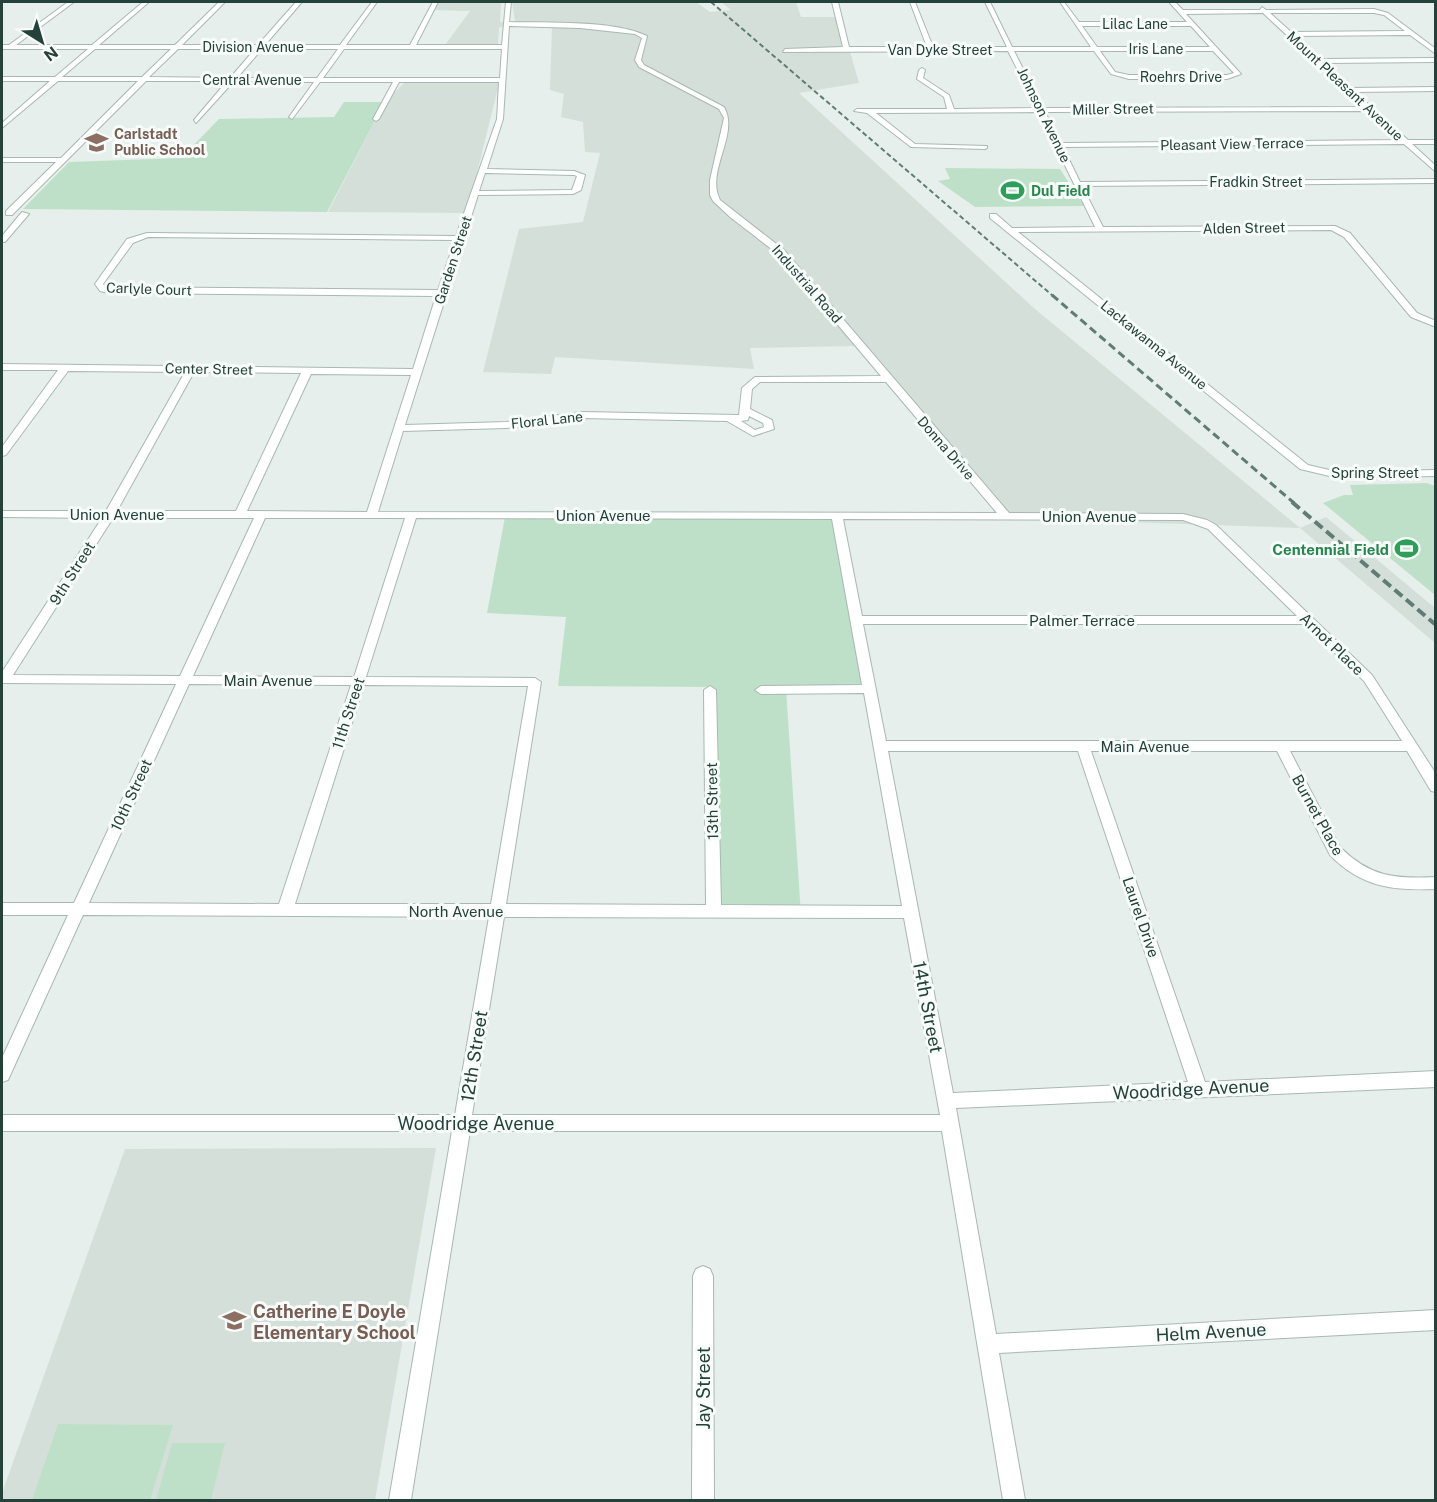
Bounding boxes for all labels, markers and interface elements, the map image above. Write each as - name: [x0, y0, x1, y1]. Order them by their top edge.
- north arrow: [12, 12, 72, 72]
- street label: Lilac Lane: [1102, 16, 1168, 32]
- street label: Mount Pleasant Avenue: [1284, 28, 1406, 144]
- street label: Division Avenue: [202, 39, 304, 55]
- street label: Iris Lane: [1129, 41, 1184, 57]
- text: N: [40, 42, 61, 65]
- street label: Van Dyke Street: [888, 42, 992, 58]
- street label: Johnson Avenue: [1014, 65, 1074, 165]
- street label: Roehrs Drive: [1140, 69, 1222, 85]
- street label: Central Avenue: [202, 72, 302, 88]
- street label: Miller Street: [1072, 100, 1154, 118]
- place label: Carlstadt Public School: [114, 126, 206, 158]
- school or university icon: Carlstadt Public School: [83, 129, 109, 155]
- street label: Pleasant View Terrace: [1160, 135, 1304, 153]
- street label: Fradkin Street: [1209, 174, 1303, 190]
- sports icon: Dul Field: [1000, 178, 1026, 204]
- place label: Dul Field: [1031, 183, 1090, 199]
- street label: Garden Street: [431, 214, 475, 306]
- street label: Alden Street: [1203, 219, 1285, 237]
- street label: Industrial Road: [769, 242, 845, 326]
- street label: Carlyle Court: [106, 280, 192, 298]
- street label: Lackawanna Avenue: [1098, 297, 1210, 393]
- street label: Center Street: [165, 360, 253, 378]
- street label: Floral Lane: [510, 408, 584, 432]
- street label: Donna Drive: [914, 413, 978, 483]
- street label: Spring Street: [1331, 465, 1419, 481]
- street label: Union Avenue: [69, 506, 165, 523]
- street label: Union Avenue: [555, 507, 651, 524]
- street label: Union Avenue: [1041, 508, 1137, 525]
- sports icon: Centennial Field: [1394, 536, 1420, 562]
- street label: 9th Street: [46, 538, 98, 608]
- place label: Centennial Field: [1272, 541, 1389, 558]
- street label: Arnot Place: [1297, 610, 1367, 678]
- street label: Palmer Terrace: [1029, 612, 1135, 629]
- street label: Main Avenue: [223, 672, 313, 689]
- street label: 11th Street: [328, 675, 368, 751]
- street label: Main Avenue: [1100, 738, 1190, 755]
- street label: 10th Street: [107, 756, 155, 834]
- street label: 13th Street: [703, 762, 721, 840]
- street label: Burnet Place: [1289, 772, 1347, 858]
- street label: Laurel Drive: [1119, 875, 1163, 959]
- street label: North Avenue: [409, 903, 503, 920]
- street label: 14th Street: [909, 959, 947, 1055]
- street label: 12th Street: [456, 1009, 492, 1103]
- street label: Woodridge Avenue: [1112, 1074, 1270, 1104]
- street label: Woodridge Avenue: [398, 1113, 554, 1134]
- place label: Catherine E Doyle Elementary School: [253, 1301, 416, 1343]
- school or university icon: Catherine E Doyle Elementary School: [222, 1308, 248, 1334]
- street label: Helm Avenue: [1155, 1319, 1267, 1345]
- street label: Jay Street: [693, 1346, 714, 1430]

